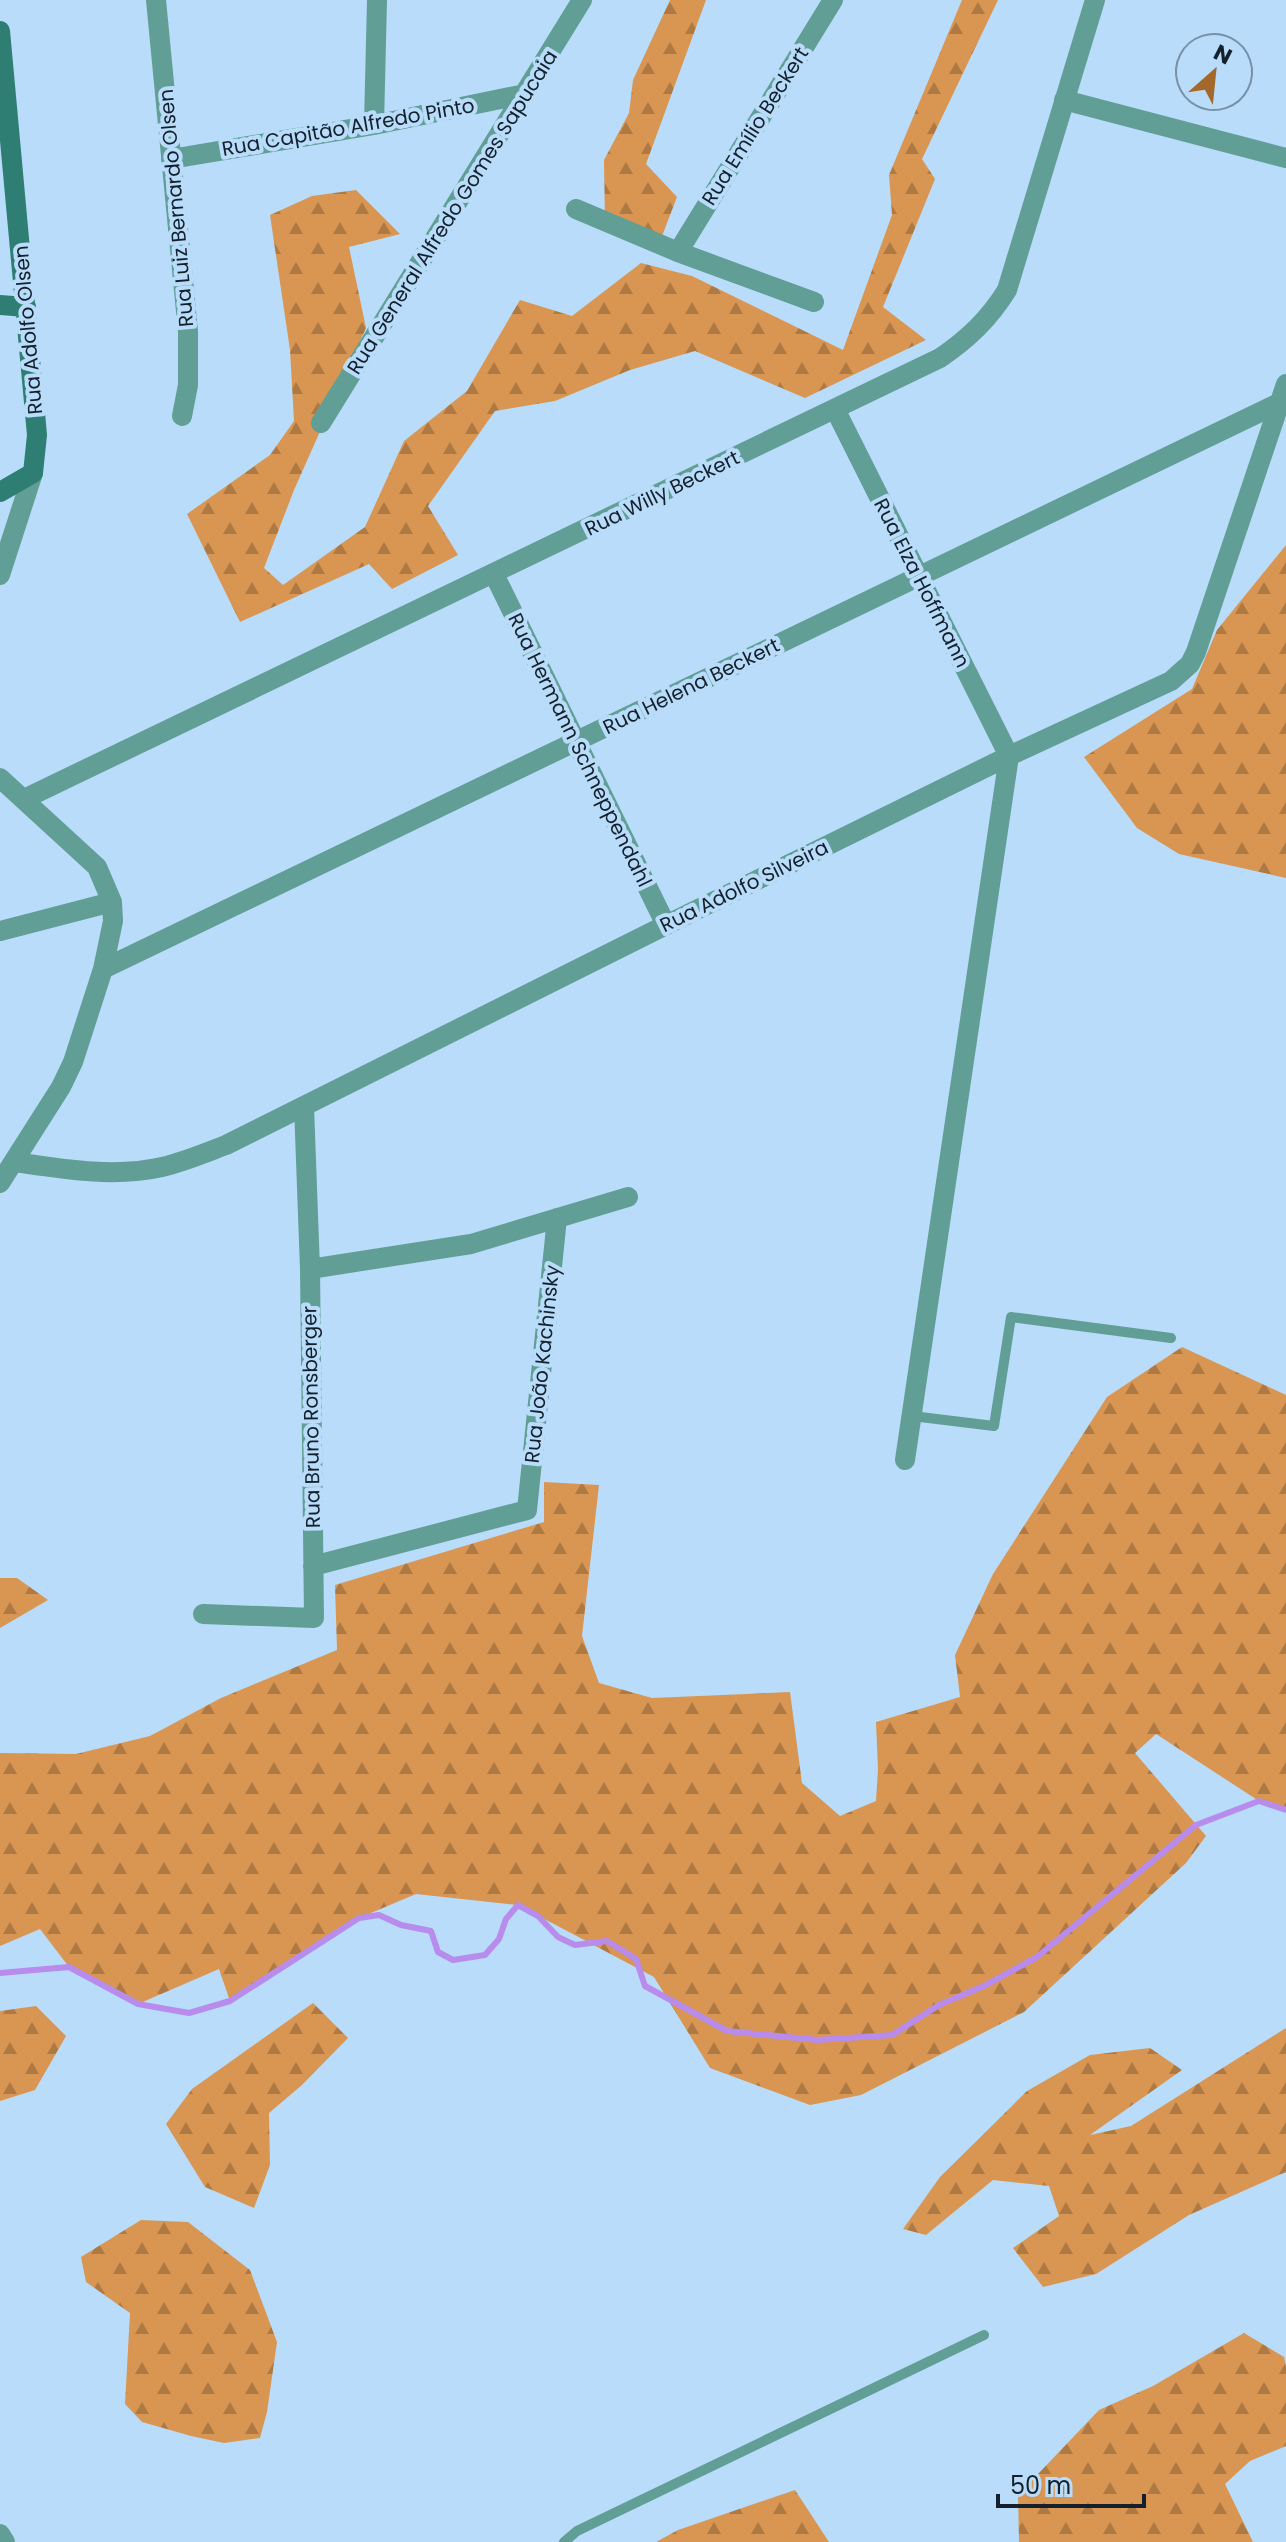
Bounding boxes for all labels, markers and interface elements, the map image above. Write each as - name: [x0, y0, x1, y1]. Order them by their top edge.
- north arrow: [1174, 32, 1254, 112]
- text: N: [1208, 37, 1237, 72]
- street label: Rua Emílio Beckert: [695, 41, 815, 211]
- street label: Rua General Alfredo Gomes Sapucaia: [340, 44, 564, 380]
- street label: Rua Luiz Bernardo Olsen: [152, 88, 200, 328]
- street label: Rua Capitão Alfredo Pinto: [219, 91, 477, 163]
- street label: Rua Adolfo Olsen: [7, 244, 49, 416]
- street label: Rua Willy Beckert: [580, 443, 744, 543]
- street label: Rua Elza Hoffmann: [867, 494, 977, 672]
- street label: Rua Hermann Schneppendahl: [501, 608, 659, 892]
- street label: Rua Helena Beckert: [598, 631, 784, 741]
- street label: Rua Adolfo Silveira: [655, 833, 833, 939]
- street label: Rua João Kachinsky: [518, 1264, 566, 1464]
- street label: Rua Bruno Ronsberger: [295, 1306, 327, 1528]
- scale bar: [998, 2458, 1144, 2508]
- text: 50 m: [1010, 2469, 1071, 2502]

